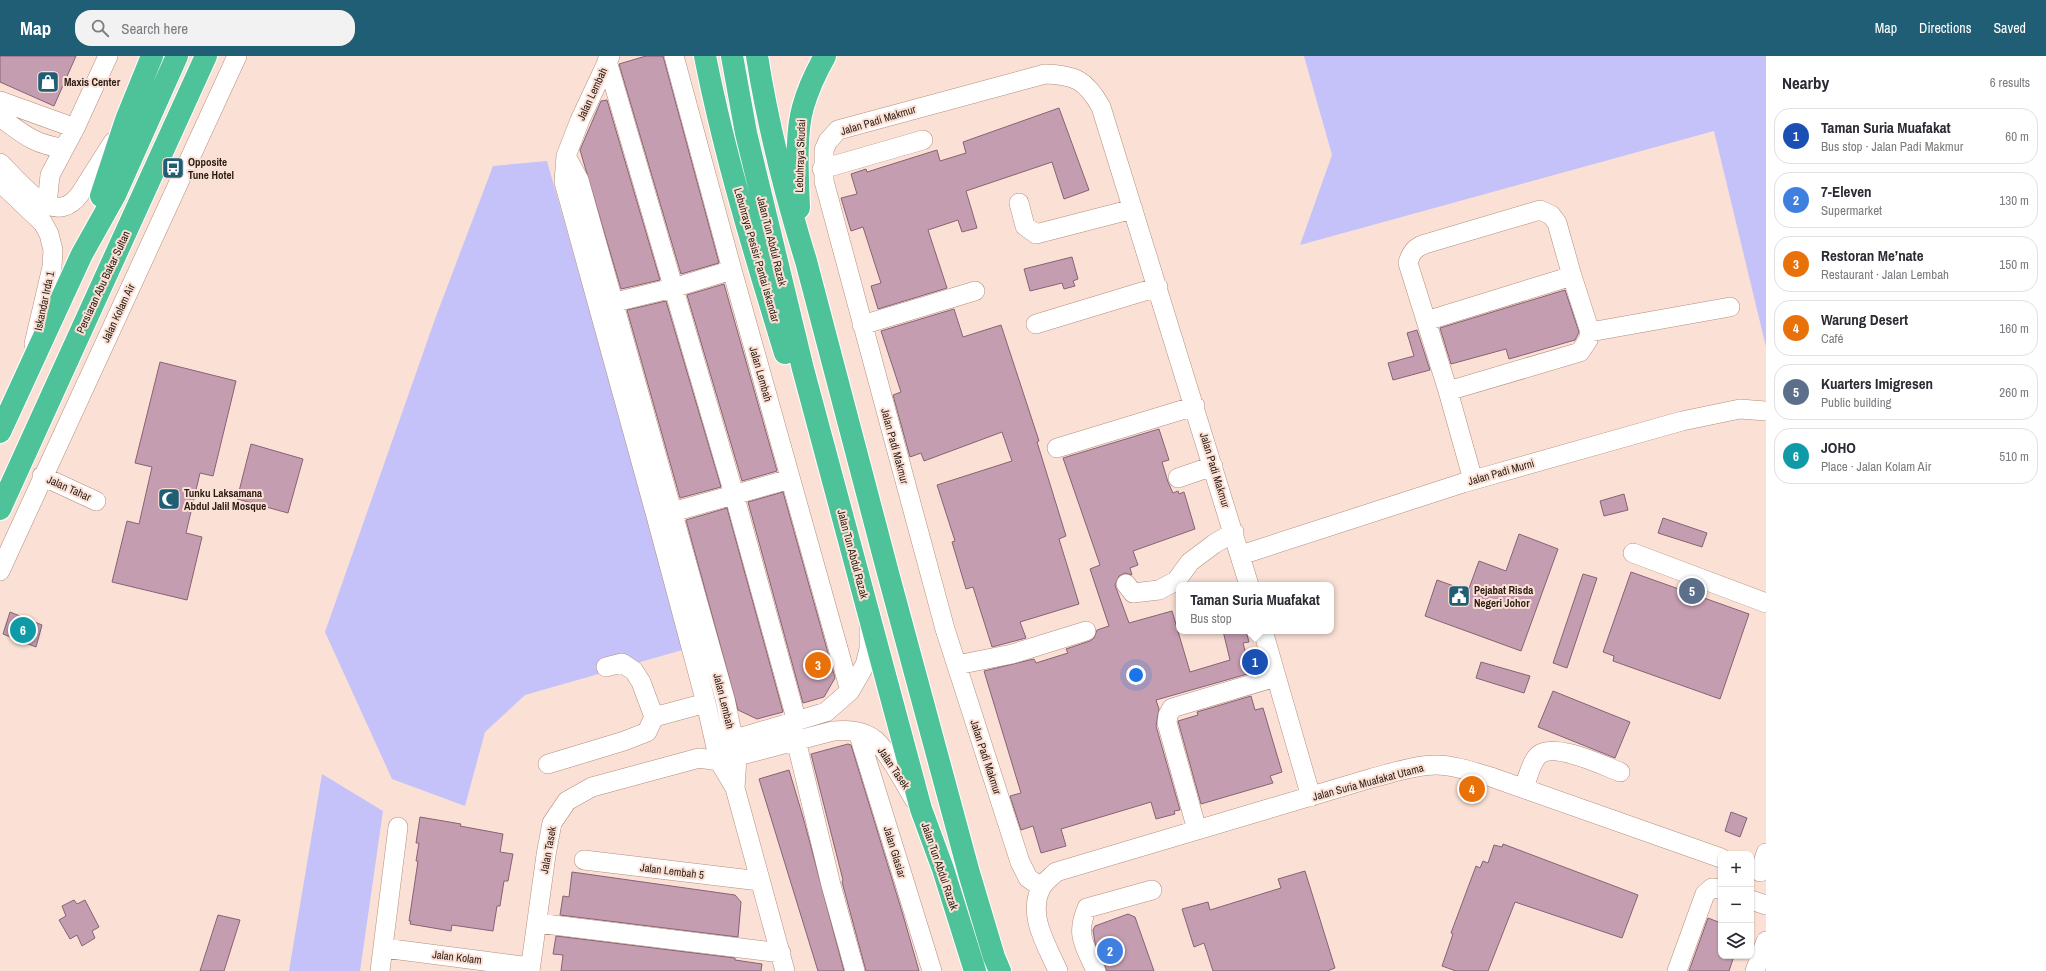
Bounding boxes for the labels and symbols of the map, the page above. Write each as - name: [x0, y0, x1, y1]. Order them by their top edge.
- street label: Jalan Lembah: [574, 65, 610, 123]
- shop icon: Maxis Center: [35, 69, 61, 95]
- place label: Maxis Center: [64, 75, 121, 89]
- street label: Jalan Padi Makmur: [839, 102, 917, 138]
- street label: Lebuhraya Skudai: [792, 119, 808, 193]
- bus stop icon: Opposite Tune Hotel: [160, 155, 186, 181]
- place label: Opposite Tune Hotel: [188, 155, 234, 182]
- street label: Lebuhraya Pesisir Pantai Iskandar: [731, 186, 783, 324]
- street label: Jalan Tun Abdul Razak: [754, 195, 790, 288]
- street label: Persiaran Abu Bakar Sultan: [73, 229, 133, 335]
- street label: Iskandar Irda 1: [31, 270, 57, 332]
- street label: Jalan Kolam Air: [98, 281, 138, 345]
- street label: Jalan Lembah: [746, 345, 776, 403]
- street label: Jalan Padi Makmur: [878, 407, 912, 485]
- street label: Jalan Padi Makmur: [1197, 431, 1233, 509]
- street label: Jalan Padi Murni: [1466, 456, 1536, 488]
- street label: Jalan Tahar: [45, 472, 93, 504]
- mosque icon: Tunku Laksamana Abdul Jalil Mosque: [156, 486, 182, 512]
- place label: Tunku Laksamana Abdul Jalil Mosque: [184, 486, 266, 513]
- street label: Jalan Tun Abdul Razak: [834, 508, 872, 601]
- pin: 5: [1679, 576, 1705, 606]
- public building icon: Pejabat Risda Negeri Johor: [1446, 583, 1472, 609]
- place label: Pejabat Risda Negeri Johor: [1474, 583, 1533, 610]
- pin: 6: [10, 615, 36, 645]
- pin: 1: [1242, 647, 1268, 677]
- pin: 3: [805, 650, 831, 680]
- your location: [1126, 665, 1146, 685]
- street label: Jalan Lembah: [710, 672, 738, 730]
- street label: Jalan Padi Makmur: [967, 718, 1005, 796]
- street label: Jalan Tasek: [875, 744, 913, 792]
- street label: Jalan Suria Muafakat Utama: [1311, 760, 1425, 804]
- pin: 4: [1459, 774, 1485, 804]
- street label: Jalan Tun Abdul Razak: [918, 820, 962, 912]
- street label: Jalan Tasek: [537, 825, 559, 875]
- street label: Jalan Glasiar: [881, 825, 909, 879]
- street label: Jalan Lembah 5: [639, 860, 705, 882]
- pin: 2: [1097, 936, 1123, 966]
- street label: Jalan Kolam: [432, 947, 482, 967]

